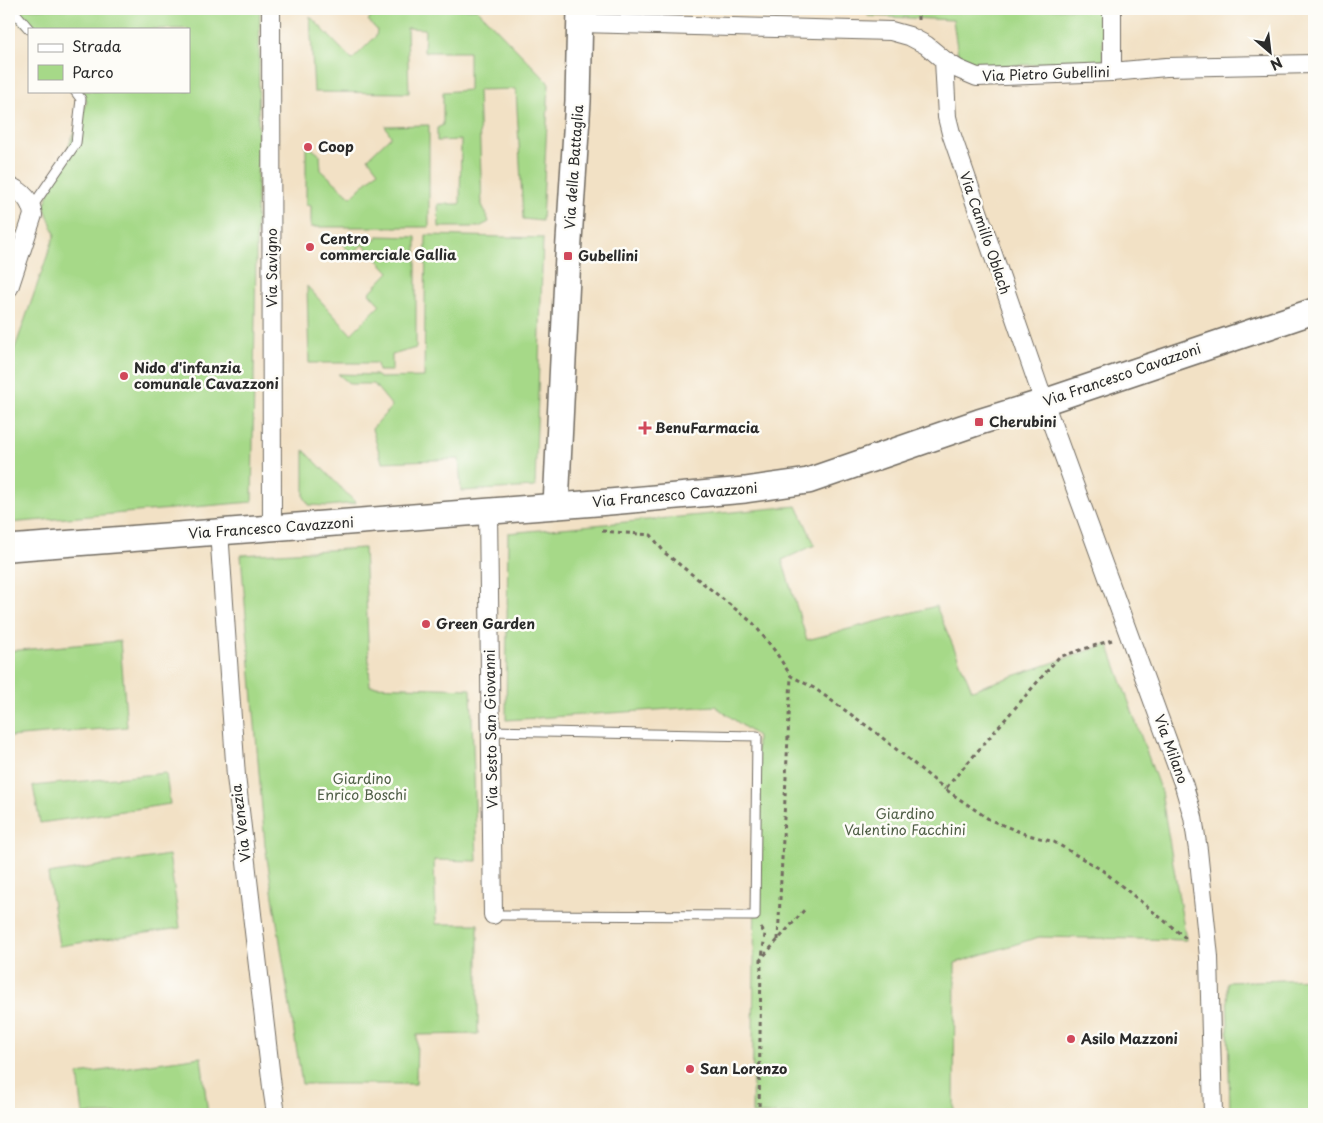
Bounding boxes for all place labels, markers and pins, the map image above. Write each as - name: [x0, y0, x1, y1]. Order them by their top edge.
- place label: Coop: [318, 136, 354, 157]
- marker: Coop: [302, 141, 314, 153]
- place label: Centro commerciale Gallia: [320, 228, 457, 265]
- marker: Centro commerciale Gallia: [304, 241, 316, 253]
- place label: Gubellini: [578, 245, 638, 266]
- marker: Gubellini: [562, 250, 574, 262]
- place label: Nido d'infanzia comunale Cavazzoni: [134, 357, 279, 394]
- marker: Nido d'infanzia comunale Cavazzoni: [118, 370, 130, 382]
- place label: Cherubini: [989, 411, 1056, 432]
- marker: Cherubini: [973, 416, 985, 428]
- place label: BenuFarmacia: [655, 417, 760, 438]
- marker: BenuFarmacia: [639, 422, 651, 434]
- place label: Green Garden: [436, 613, 535, 634]
- marker: Green Garden: [420, 618, 432, 630]
- place label: Asilo Mazzoni: [1081, 1028, 1178, 1049]
- marker: Asilo Mazzoni: [1065, 1033, 1077, 1045]
- place label: San Lorenzo: [700, 1058, 787, 1079]
- marker: San Lorenzo: [684, 1063, 696, 1075]

